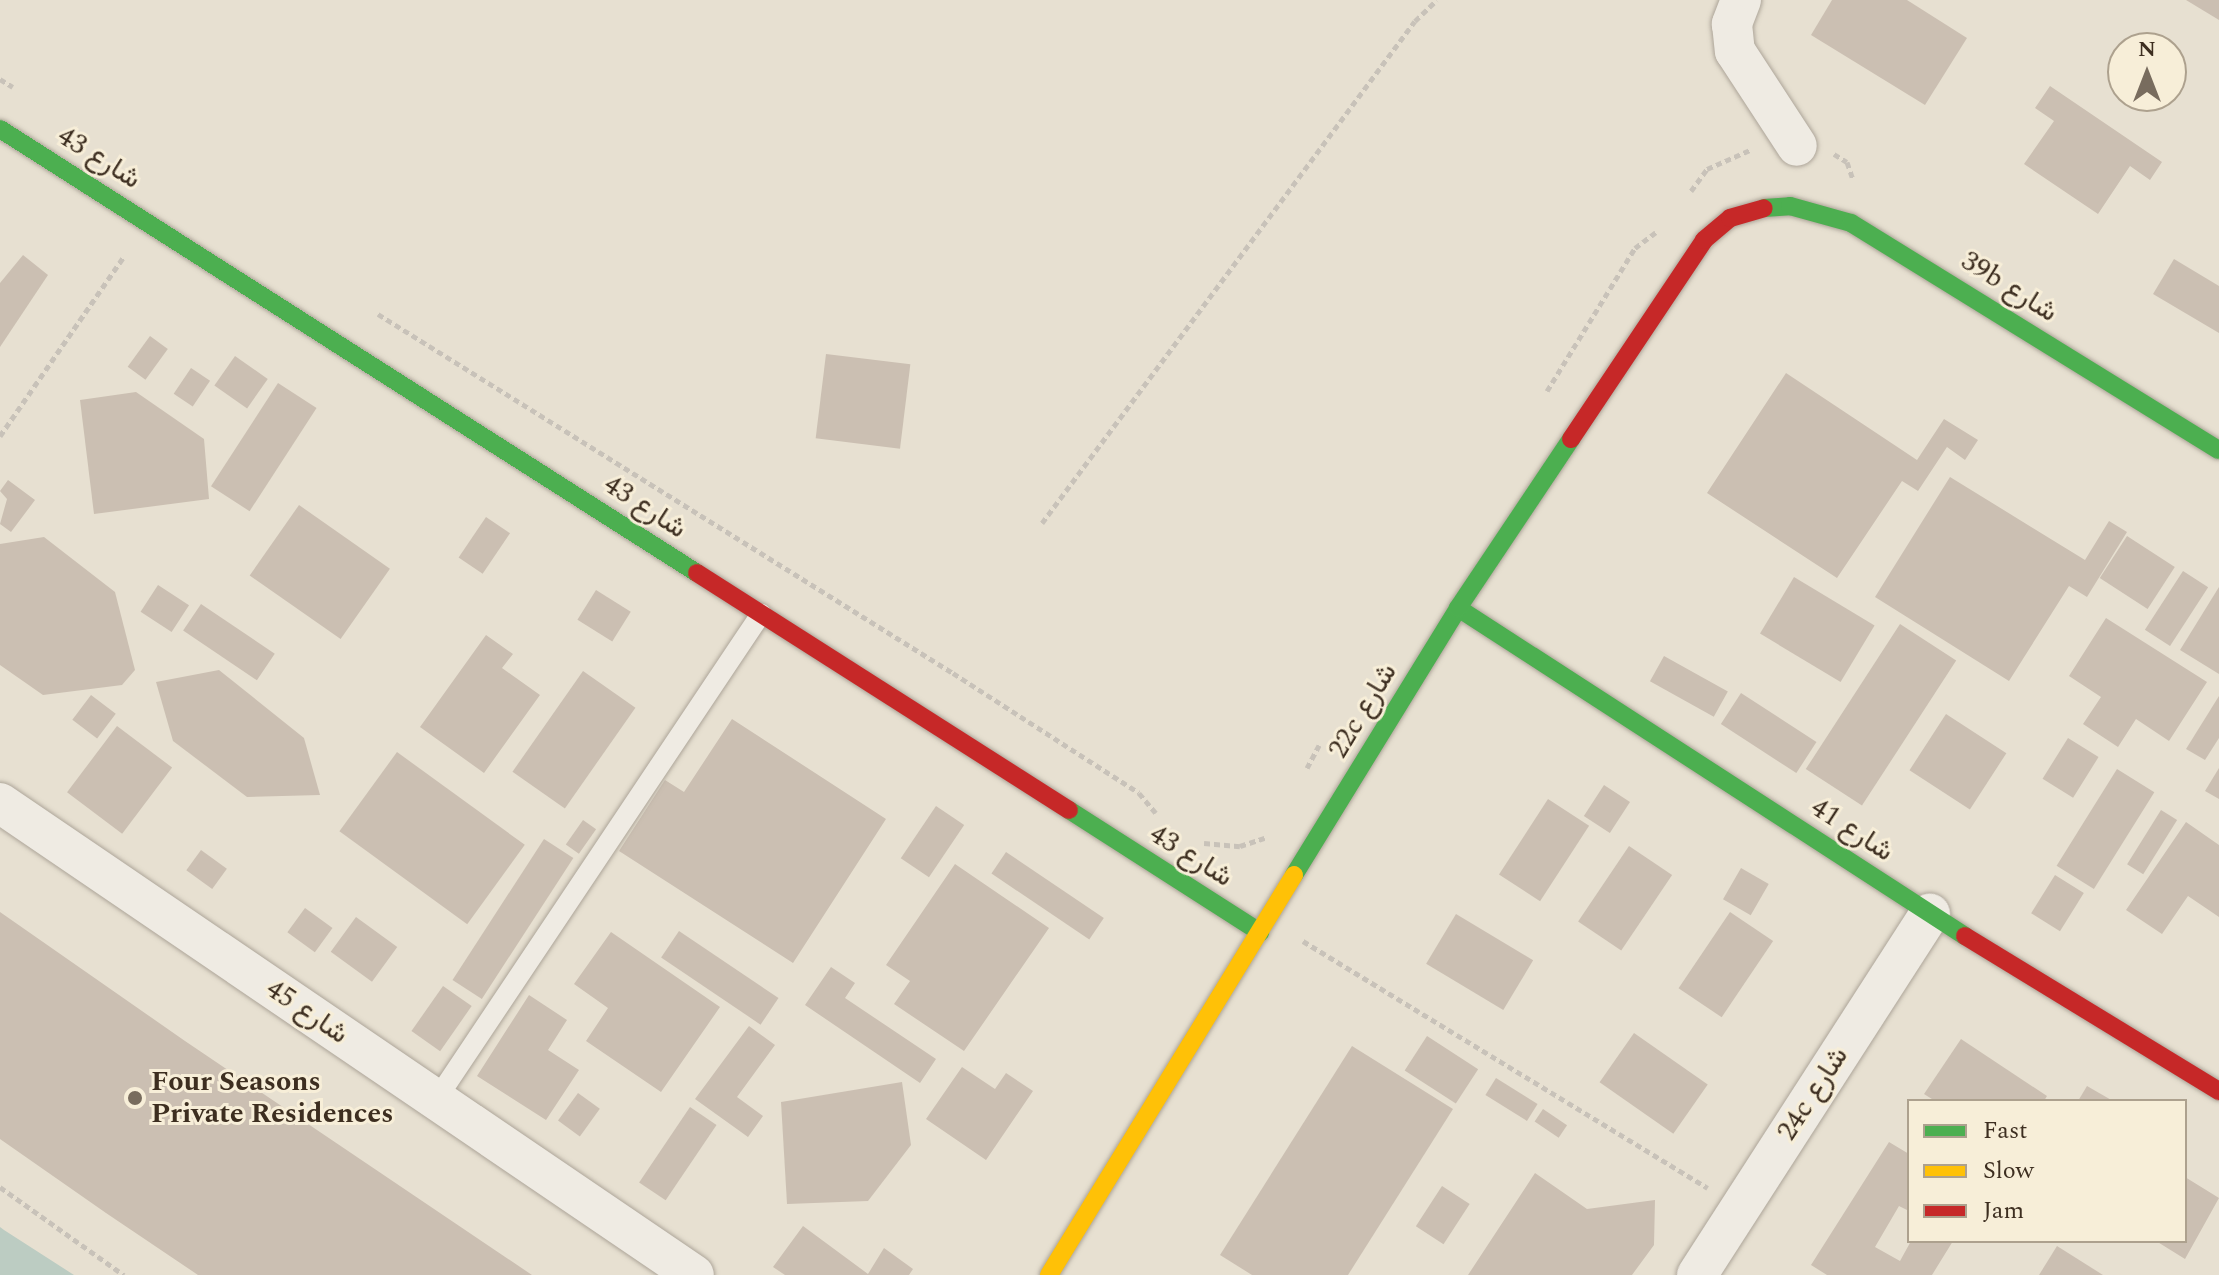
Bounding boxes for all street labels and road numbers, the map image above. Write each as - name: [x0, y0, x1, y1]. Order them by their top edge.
- street label: شارع 43: [51, 120, 147, 196]
- street label: 39b شارع: [1955, 244, 2063, 330]
- street label: شارع 43: [598, 468, 692, 546]
- street label: 22c شارع: [1322, 657, 1404, 765]
- street label: شارع 41: [1805, 791, 1899, 869]
- street label: شارع 43: [1143, 818, 1239, 894]
- street label: شارع 45: [260, 973, 354, 1051]
- street label: 24c شارع: [1770, 1041, 1856, 1147]

